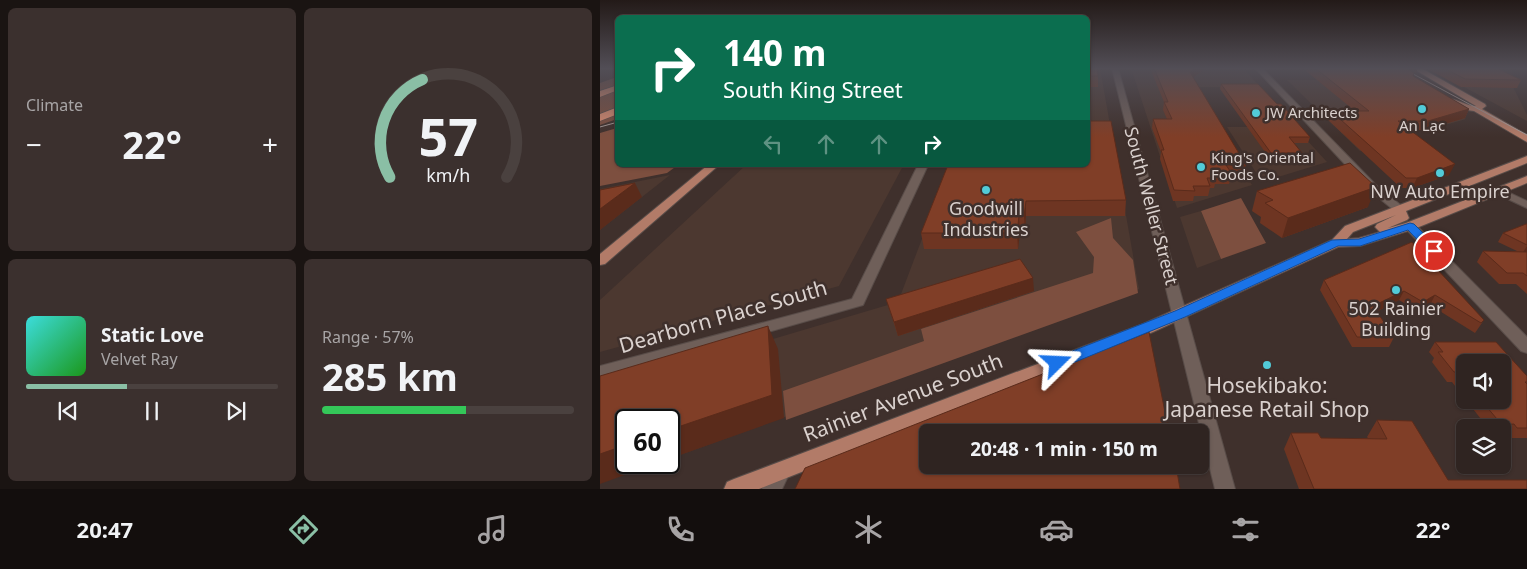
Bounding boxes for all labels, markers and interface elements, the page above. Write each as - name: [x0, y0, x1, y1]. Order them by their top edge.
- text: 140 m: [723, 29, 826, 76]
- icon: right: [640, 35, 705, 100]
- text: South King Street: [723, 74, 903, 104]
- text: Climate: [26, 94, 83, 116]
- text: 57: [418, 100, 478, 171]
- place label: JW Architects: [1264, 102, 1357, 122]
- marker: An Lạc: [1416, 103, 1428, 115]
- marker: JW Architects: [1250, 107, 1262, 119]
- place label: An Lạc: [1399, 115, 1445, 135]
- text: 22°: [122, 118, 182, 170]
- street label: South Weller Street: [1119, 124, 1185, 288]
- text: −: [26, 125, 42, 163]
- text: +: [262, 125, 278, 163]
- icon: left: [759, 130, 787, 158]
- icon: ahead: [812, 130, 840, 158]
- icon: ahead: [865, 130, 893, 158]
- icon: right: [918, 130, 946, 158]
- place label: King's Oriental Foods Co.: [1211, 147, 1314, 184]
- marker: King's Oriental Foods Co.: [1195, 161, 1207, 173]
- text: km/h: [426, 163, 470, 187]
- marker: NW Auto Empire: [1434, 167, 1446, 179]
- place label: NW Auto Empire: [1370, 179, 1510, 203]
- marker: Goodwill Industries: [980, 184, 992, 196]
- place label: Goodwill Industries: [943, 196, 1029, 241]
- pin: [1413, 230, 1455, 272]
- icon: arrive: [1420, 237, 1448, 265]
- street label: Dearborn Place South: [615, 273, 830, 359]
- marker: 502 Rainier Building: [1390, 284, 1402, 296]
- place label: 502 Rainier Building: [1349, 296, 1444, 341]
- text: Static Love: [101, 322, 204, 348]
- text: Range · 57%: [322, 326, 414, 348]
- position arrow: [1030, 336, 1082, 388]
- street label: Rainier Avenue South: [799, 346, 1006, 448]
- text: Velvet Ray: [101, 348, 178, 370]
- text: 285 km: [322, 350, 458, 402]
- map controls: [1456, 354, 1511, 474]
- button: sound: [1456, 354, 1511, 409]
- marker: Hosekibako: Japanese Retail Shop: [1261, 359, 1273, 371]
- place label: Hosekibako: Japanese Retail Shop: [1162, 371, 1370, 423]
- icon: previous: [54, 397, 82, 425]
- icon: pause: [138, 397, 166, 425]
- icon: next: [222, 397, 250, 425]
- speed limit sign: 60: [615, 409, 680, 474]
- button: layers: [1456, 419, 1511, 474]
- text: 20:48 · 1 min · 150 m: [970, 436, 1158, 462]
- icon: directions: [286, 512, 321, 547]
- icon: music: [475, 512, 510, 547]
- icon: phone: [663, 512, 698, 547]
- icon: climate: [851, 512, 886, 547]
- icon: car: [1039, 512, 1074, 547]
- icon: filters: [1228, 512, 1263, 547]
- text: 20:47: [77, 514, 133, 544]
- text: 22°: [1416, 514, 1450, 544]

